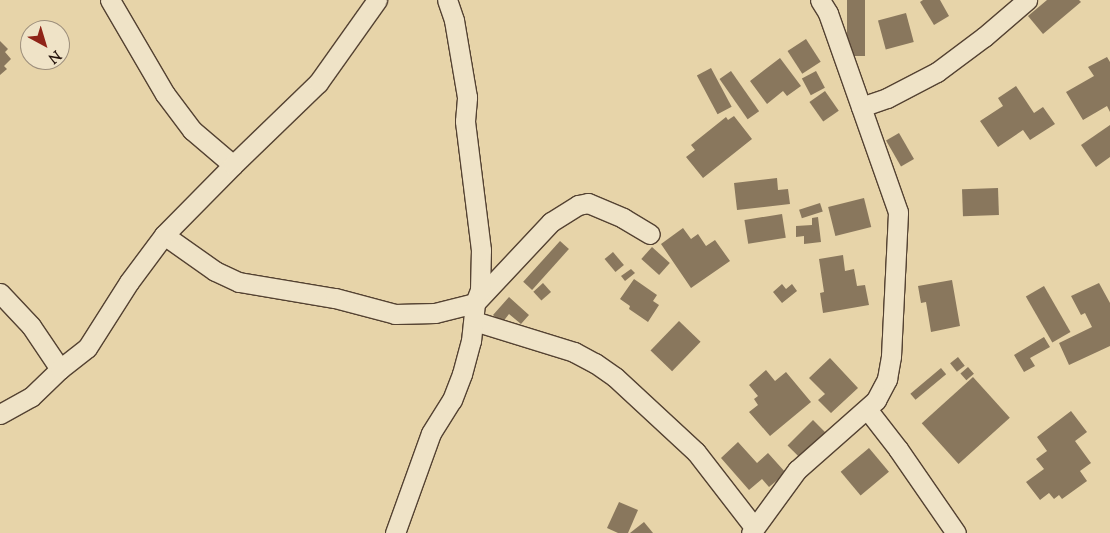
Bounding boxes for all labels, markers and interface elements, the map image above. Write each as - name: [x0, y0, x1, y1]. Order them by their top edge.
- north arrow: [20, 20, 70, 70]
- text: N: [43, 45, 64, 67]

